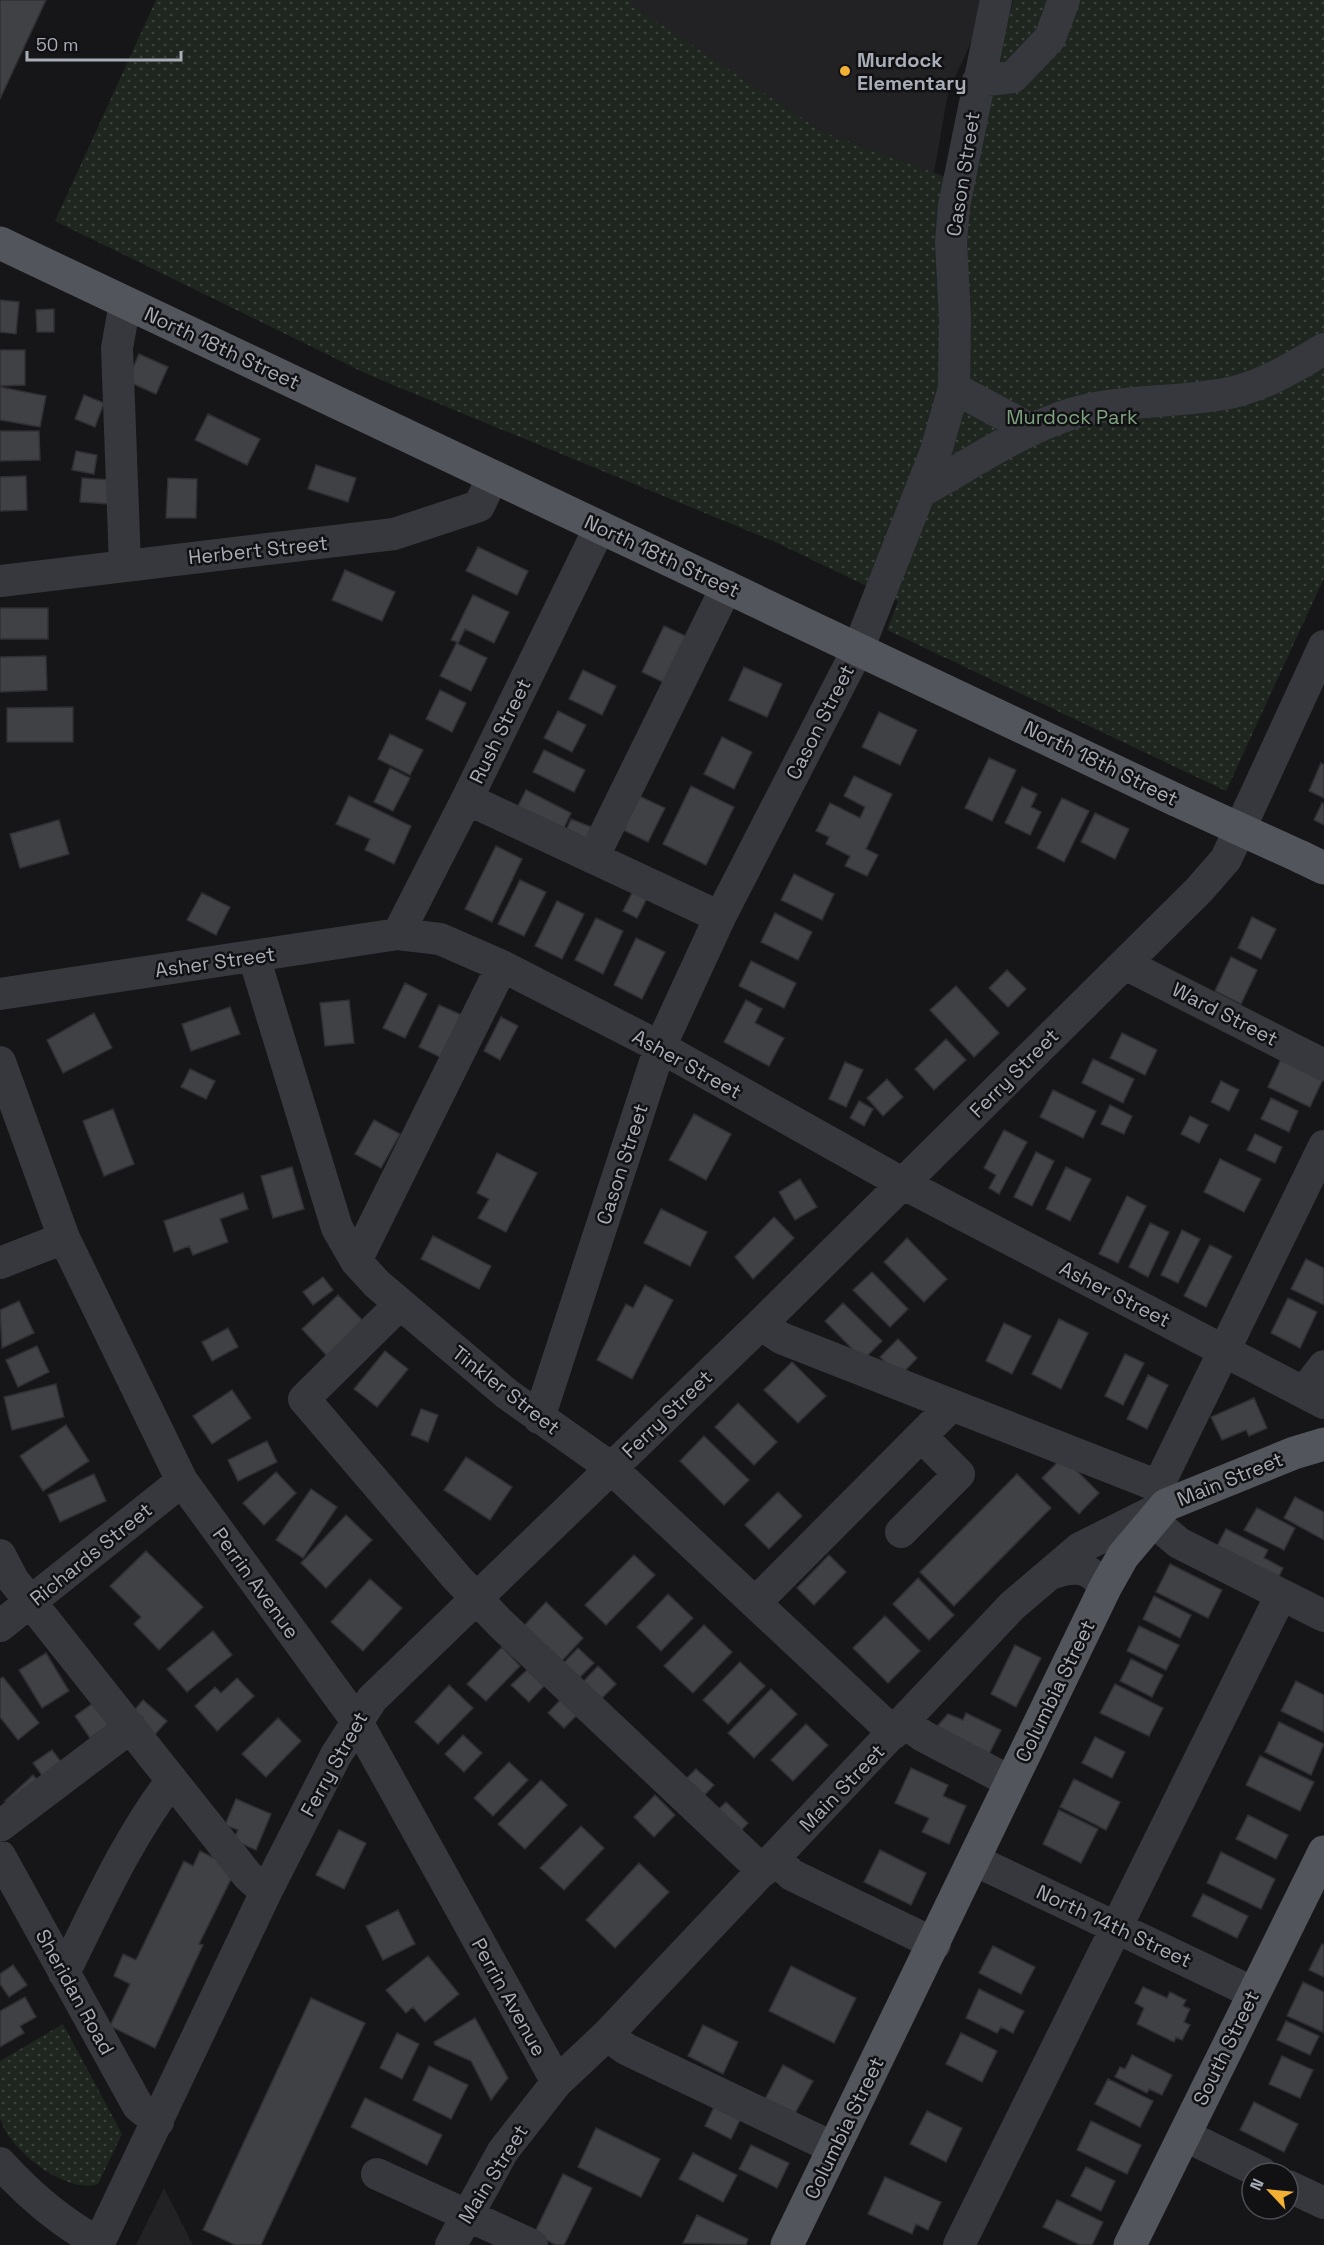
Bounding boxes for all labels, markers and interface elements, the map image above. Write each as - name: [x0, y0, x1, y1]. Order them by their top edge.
- scale bar: [27, 24, 182, 62]
- text: 50 m: [36, 33, 78, 56]
- place label: Murdock Elementary: [857, 47, 967, 96]
- marker: Murdock Elementary: [838, 64, 852, 78]
- street label: Cason Street: [940, 110, 986, 238]
- street label: North 18th Street: [140, 301, 304, 395]
- park label: Murdock Park: [1006, 404, 1138, 430]
- street label: North 18th Street: [580, 509, 744, 603]
- street label: Herbert Street: [187, 530, 329, 570]
- street label: Cason Street: [780, 660, 860, 784]
- street label: Rush Street: [463, 674, 537, 788]
- street label: North 18th Street: [1020, 714, 1182, 812]
- street label: Asher Street: [153, 941, 277, 983]
- street label: Ward Street: [1168, 976, 1282, 1052]
- street label: Asher Street: [628, 1023, 746, 1105]
- street label: Ferry Street: [964, 1023, 1064, 1123]
- street label: Cason Street: [590, 1100, 654, 1228]
- street label: Asher Street: [1055, 1255, 1175, 1333]
- street label: Tinkler Street: [447, 1340, 565, 1440]
- street label: Ferry Street: [616, 1364, 718, 1464]
- street label: Main Street: [1173, 1446, 1287, 1512]
- street label: Richards Street: [24, 1497, 158, 1611]
- street label: Perrin Avenue: [207, 1522, 305, 1644]
- street label: Columbia Street: [1009, 1616, 1101, 1766]
- street label: Ferry Street: [294, 1707, 374, 1821]
- street label: Main Street: [794, 1739, 890, 1837]
- street label: North 14th Street: [1032, 1879, 1196, 1973]
- street label: Sheridan Road: [30, 1925, 120, 2059]
- street label: Perrin Avenue: [466, 1933, 552, 2061]
- street label: South Street: [1187, 1986, 1265, 2110]
- street label: Columbia Street: [798, 2053, 890, 2203]
- street label: Main Street: [452, 2120, 534, 2228]
- north arrow: [1240, 2161, 1300, 2221]
- text: N: [1245, 2175, 1269, 2194]

